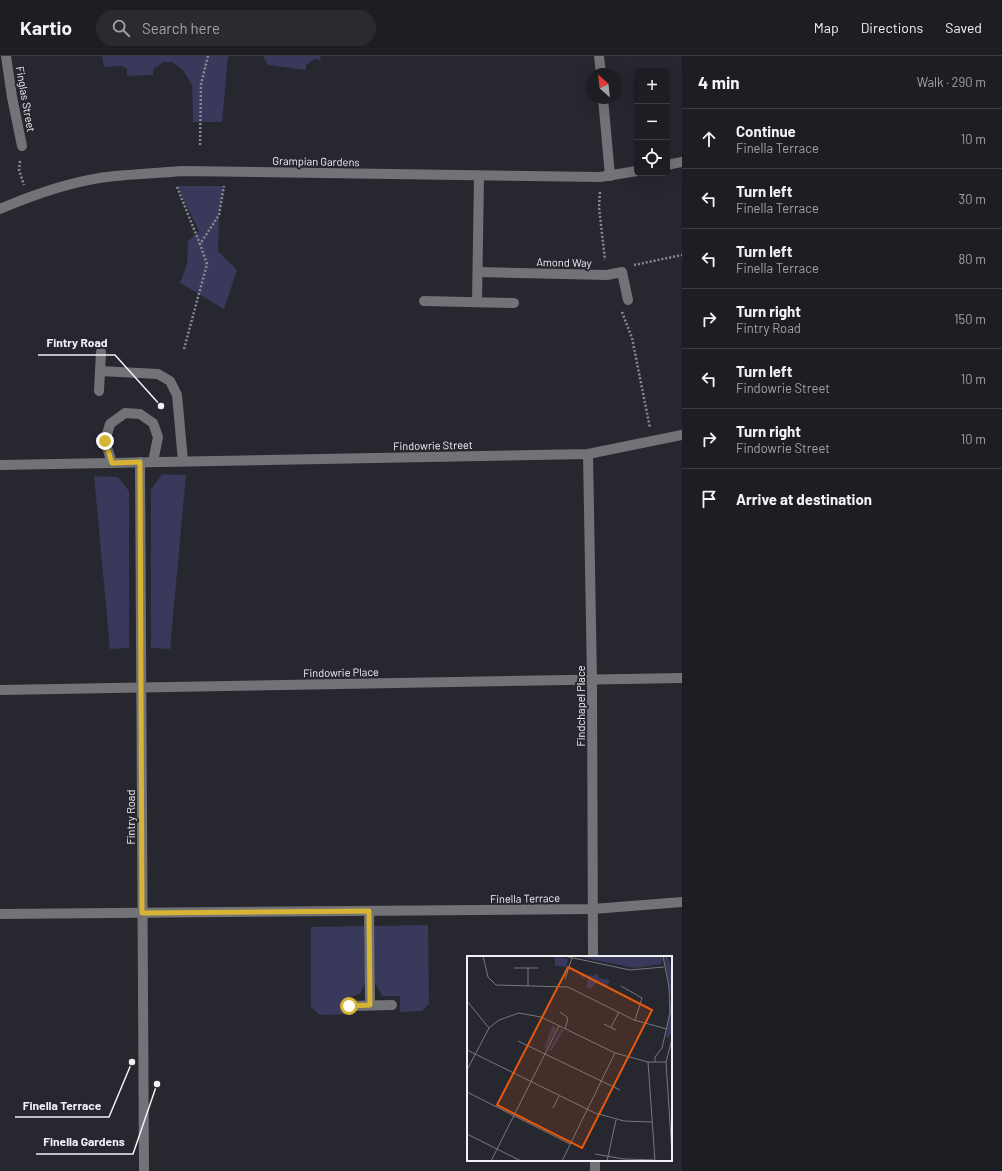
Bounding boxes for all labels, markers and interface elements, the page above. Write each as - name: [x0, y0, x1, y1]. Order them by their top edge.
- search box: [96, 10, 376, 46]
- text: Kartio: [20, 16, 72, 39]
- icon: search: [110, 17, 132, 39]
- text: Search here: [142, 19, 220, 37]
- text: Map: [814, 19, 839, 36]
- text: Directions: [861, 19, 923, 36]
- text: Saved: [945, 19, 982, 36]
- street label: Finglas Street: [14, 65, 38, 133]
- north arrow: [586, 68, 622, 104]
- map controls: [634, 68, 670, 176]
- button: +: [634, 68, 670, 104]
- text: 4 min: [698, 72, 740, 92]
- text: Walk · 290 m: [917, 74, 986, 90]
- button: −: [634, 104, 670, 140]
- text: Continue: [736, 122, 796, 140]
- icon: ahead: [698, 128, 720, 150]
- text: 10 m: [961, 131, 986, 147]
- button: locate: [634, 140, 670, 176]
- text: Finella Terrace: [736, 140, 819, 156]
- street label: Grampian Gardens: [272, 154, 360, 168]
- text: Turn left: [736, 182, 792, 200]
- icon: left: [698, 188, 720, 210]
- text: 30 m: [959, 191, 986, 207]
- text: Finella Terrace: [736, 200, 819, 216]
- text: Turn left: [736, 242, 792, 260]
- icon: left: [698, 248, 720, 270]
- text: 80 m: [959, 251, 986, 267]
- street label: Amond Way: [536, 255, 592, 269]
- text: Finella Terrace: [736, 260, 819, 276]
- text: Turn right: [736, 302, 801, 320]
- icon: right: [698, 308, 720, 330]
- text: 150 m: [954, 311, 986, 327]
- text: Fintry Road: [736, 320, 801, 336]
- callout: Fintry Road: [38, 331, 115, 355]
- text: Fintry Road: [46, 335, 108, 349]
- text: Turn left: [736, 362, 792, 380]
- icon: left: [698, 368, 720, 390]
- text: 10 m: [961, 371, 986, 387]
- text: Findowrie Street: [736, 380, 830, 396]
- text: Turn right: [736, 422, 801, 440]
- icon: right: [698, 428, 720, 450]
- text: 10 m: [961, 431, 986, 447]
- route end: [96, 432, 114, 450]
- street label: Findowrie Street: [393, 438, 473, 452]
- text: Findowrie Street: [736, 440, 830, 456]
- icon: arrive: [698, 488, 720, 510]
- text: Arrive at destination: [736, 490, 872, 508]
- street label: Findowrie Place: [303, 665, 379, 679]
- street label: Findchapel Place: [574, 665, 587, 746]
- street label: Fintry Road: [124, 790, 137, 844]
- street label: Finella Terrace: [490, 891, 560, 905]
- inset map: [467, 956, 672, 1161]
- route start: [340, 997, 358, 1015]
- callout: Finella Terrace: [15, 1093, 109, 1117]
- text: Finella Terrace: [23, 1098, 102, 1112]
- callout: Finella Gardens: [36, 1130, 133, 1154]
- text: Finella Gardens: [43, 1134, 125, 1148]

